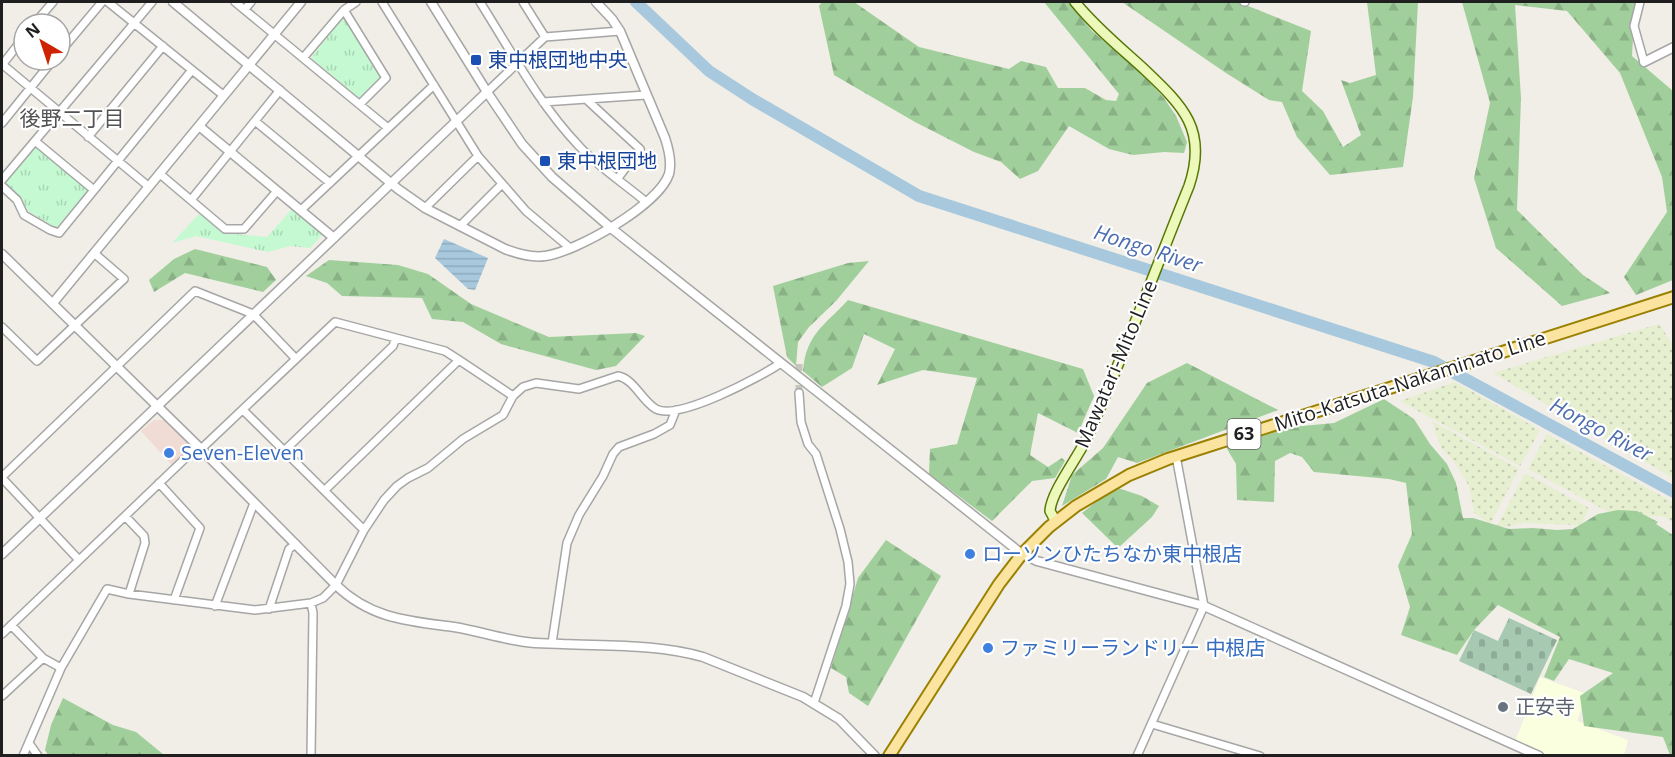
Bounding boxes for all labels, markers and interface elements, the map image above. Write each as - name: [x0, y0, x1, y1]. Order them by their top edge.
- north arrow: [12, 12, 72, 72]
- text: N: [21, 18, 45, 43]
- place label: 東中根団地中央: [488, 46, 628, 73]
- marker: 東中根団地中央: [469, 53, 483, 67]
- district label: 後野二丁目: [20, 104, 125, 132]
- place label: 東中根団地: [557, 147, 657, 174]
- marker: 東中根団地: [538, 154, 552, 168]
- water label: Hongo River: [1091, 217, 1207, 279]
- street label: Mawatari-Mito Line: [1068, 276, 1163, 452]
- street label: Mito-Katsuta-Nakaminato Line: [1271, 324, 1549, 437]
- water label: Hongo River: [1545, 390, 1658, 468]
- road number: 63: [1228, 419, 1260, 449]
- place label: Seven-Eleven: [181, 439, 304, 466]
- marker: Seven-Eleven: [162, 446, 176, 460]
- place label: ローソンひたちなか東中根店: [982, 540, 1242, 567]
- marker: ローソンひたちなか東中根店: [963, 547, 977, 561]
- place label: ファミリーランドリー 中根店: [1000, 634, 1265, 661]
- marker: ファミリーランドリー 中根店: [981, 641, 995, 655]
- place label: 正安寺: [1515, 693, 1575, 720]
- marker: 正安寺: [1496, 700, 1510, 714]

